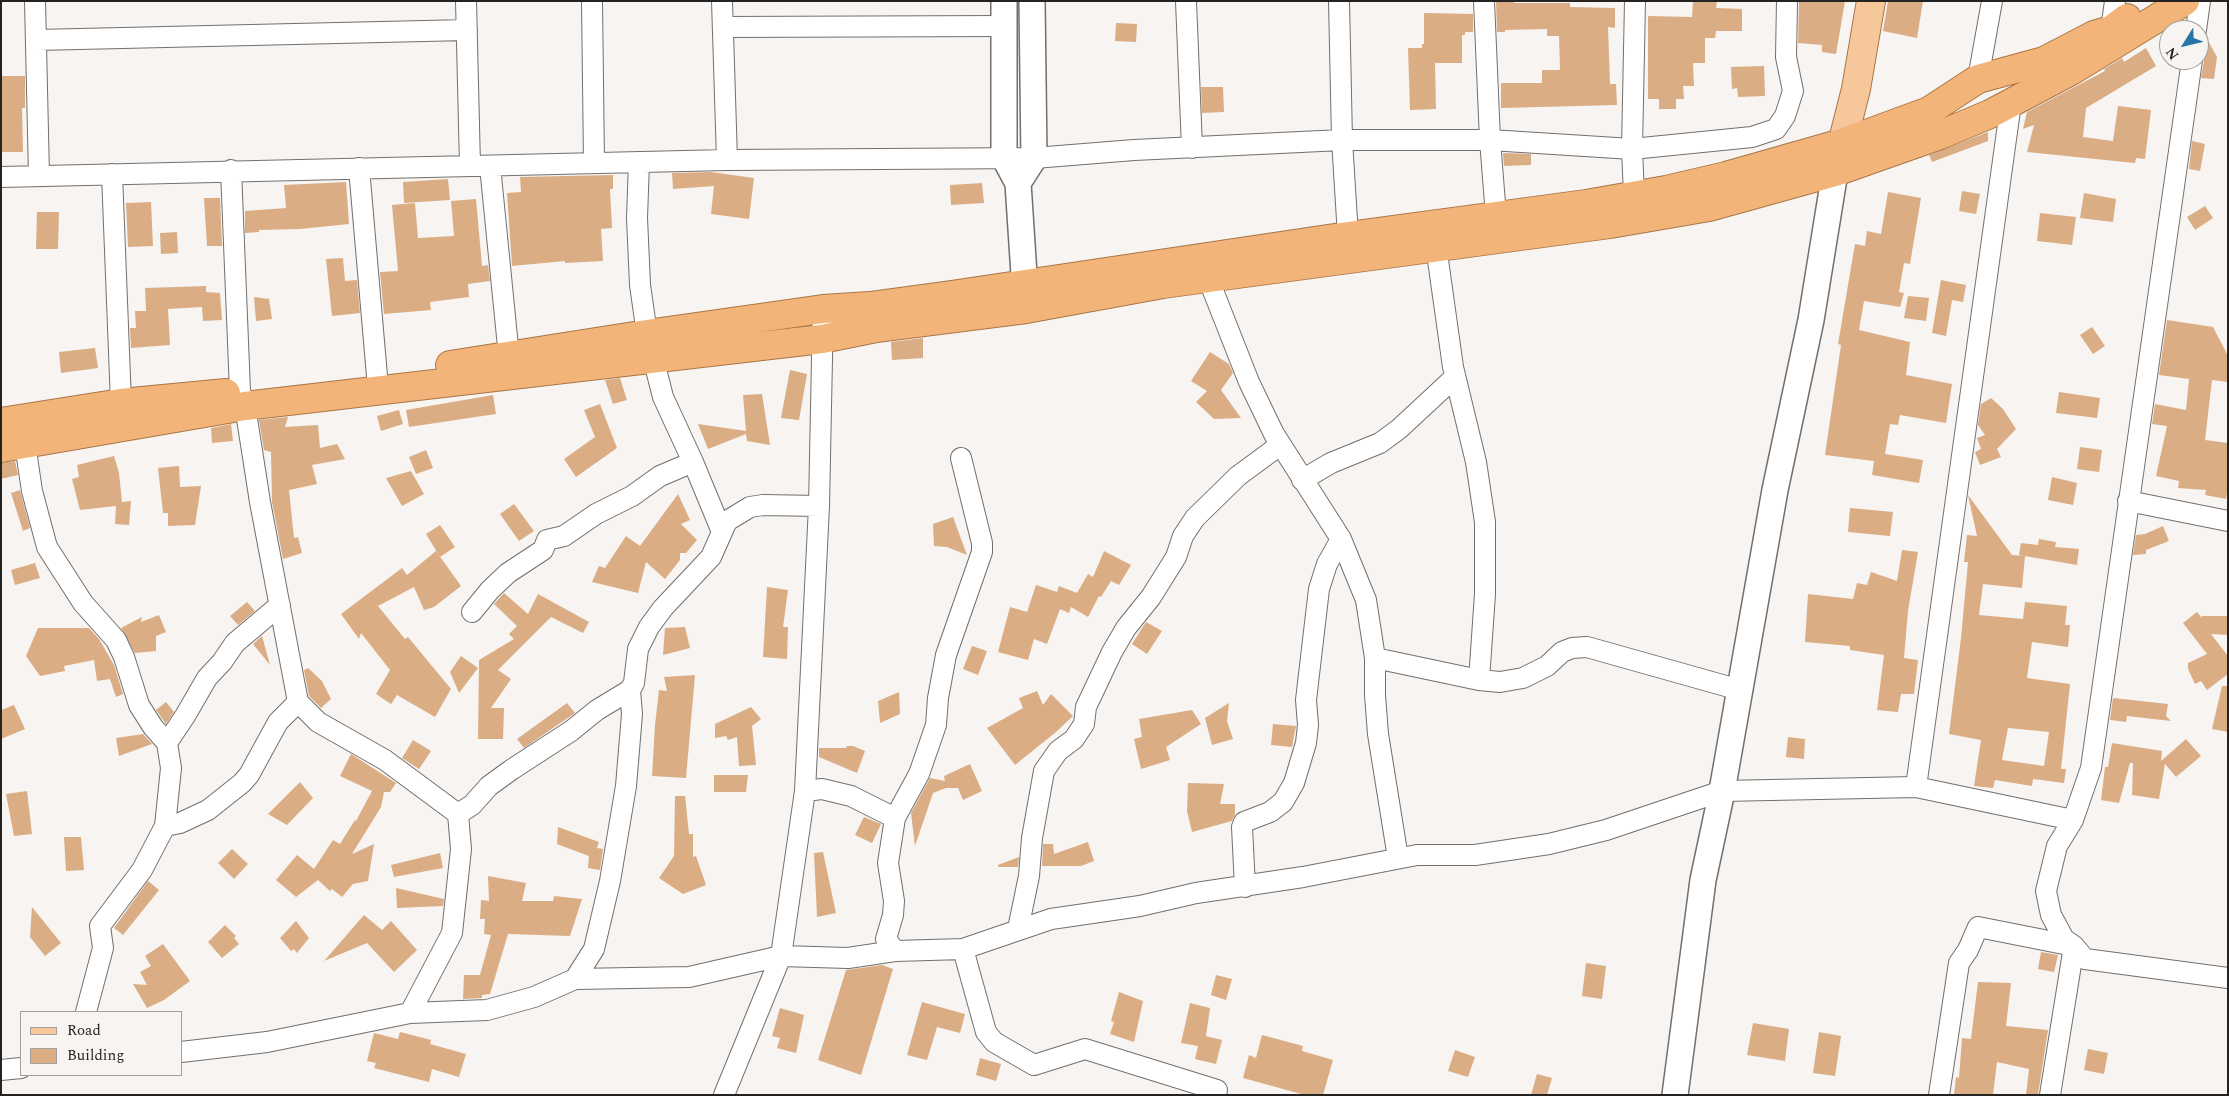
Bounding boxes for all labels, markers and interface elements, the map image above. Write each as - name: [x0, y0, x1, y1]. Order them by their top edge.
- north arrow: [2159, 20, 2209, 70]
- text: N: [2160, 43, 2184, 64]
- legend: [20, 1011, 182, 1076]
- text: Road: [67, 1019, 101, 1042]
- text: Building: [67, 1044, 124, 1067]

